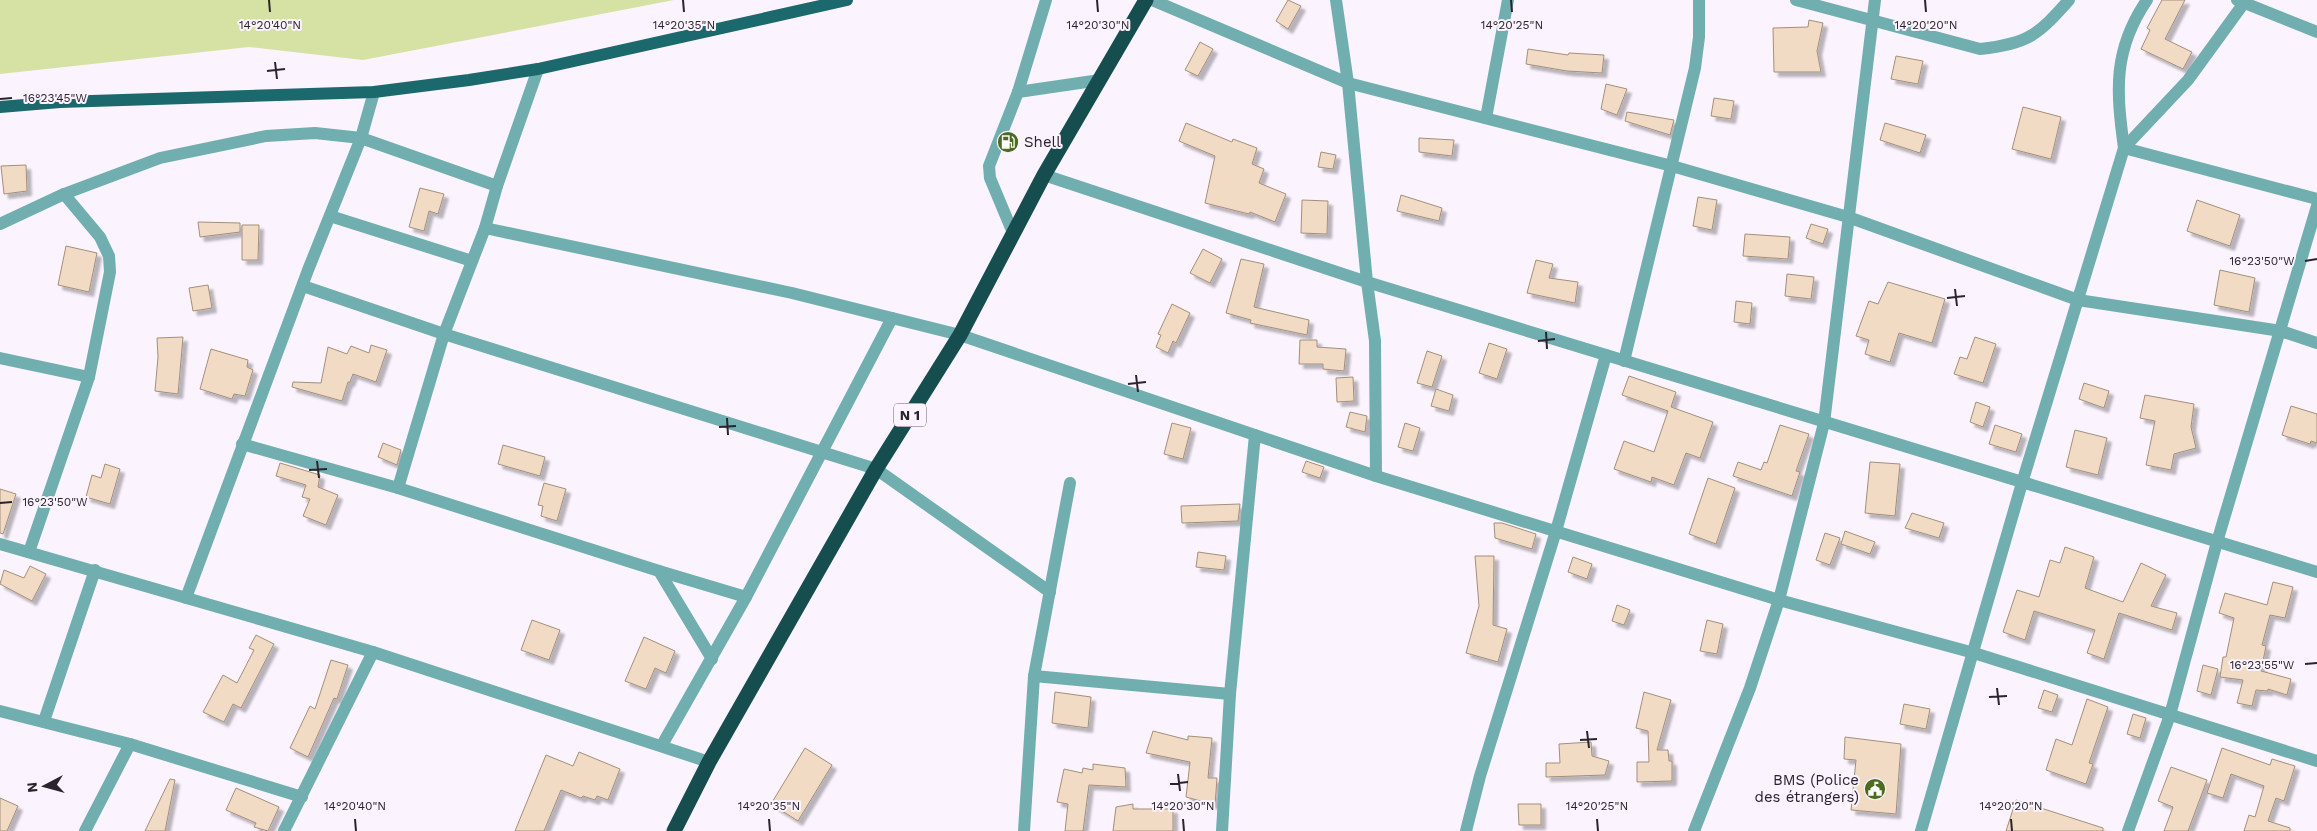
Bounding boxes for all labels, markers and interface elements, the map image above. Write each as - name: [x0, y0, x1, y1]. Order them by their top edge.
- text: 14°20'40"N: [239, 18, 301, 32]
- text: 14°20'35"N: [653, 18, 715, 32]
- text: 14°20'30"N: [1067, 18, 1129, 32]
- text: 14°20'25"N: [1481, 18, 1543, 32]
- text: 14°20'20"N: [1895, 18, 1957, 32]
- text: 16°23'45"W: [23, 91, 87, 105]
- fuel station icon: Shell: [996, 130, 1020, 154]
- place label: Shell: [1024, 133, 1061, 151]
- text: 16°23'50"W: [2229, 254, 2295, 268]
- road number: N 1: [894, 404, 926, 426]
- text: 16°23'50"W: [22, 495, 88, 509]
- text: 16°23'55"W: [2230, 658, 2295, 672]
- north arrow: [20, 761, 70, 811]
- place label: BMS (Police des étrangers): [1755, 771, 1859, 806]
- public building icon: BMS (Police des étrangers): [1863, 777, 1887, 801]
- text: N: [24, 781, 41, 793]
- text: 14°20'40"N: [324, 799, 386, 813]
- text: 14°20'35"N: [738, 799, 800, 813]
- text: 14°20'30"N: [1152, 799, 1214, 813]
- text: 14°20'25"N: [1566, 799, 1628, 813]
- text: 14°20'20"N: [1980, 799, 2042, 813]

